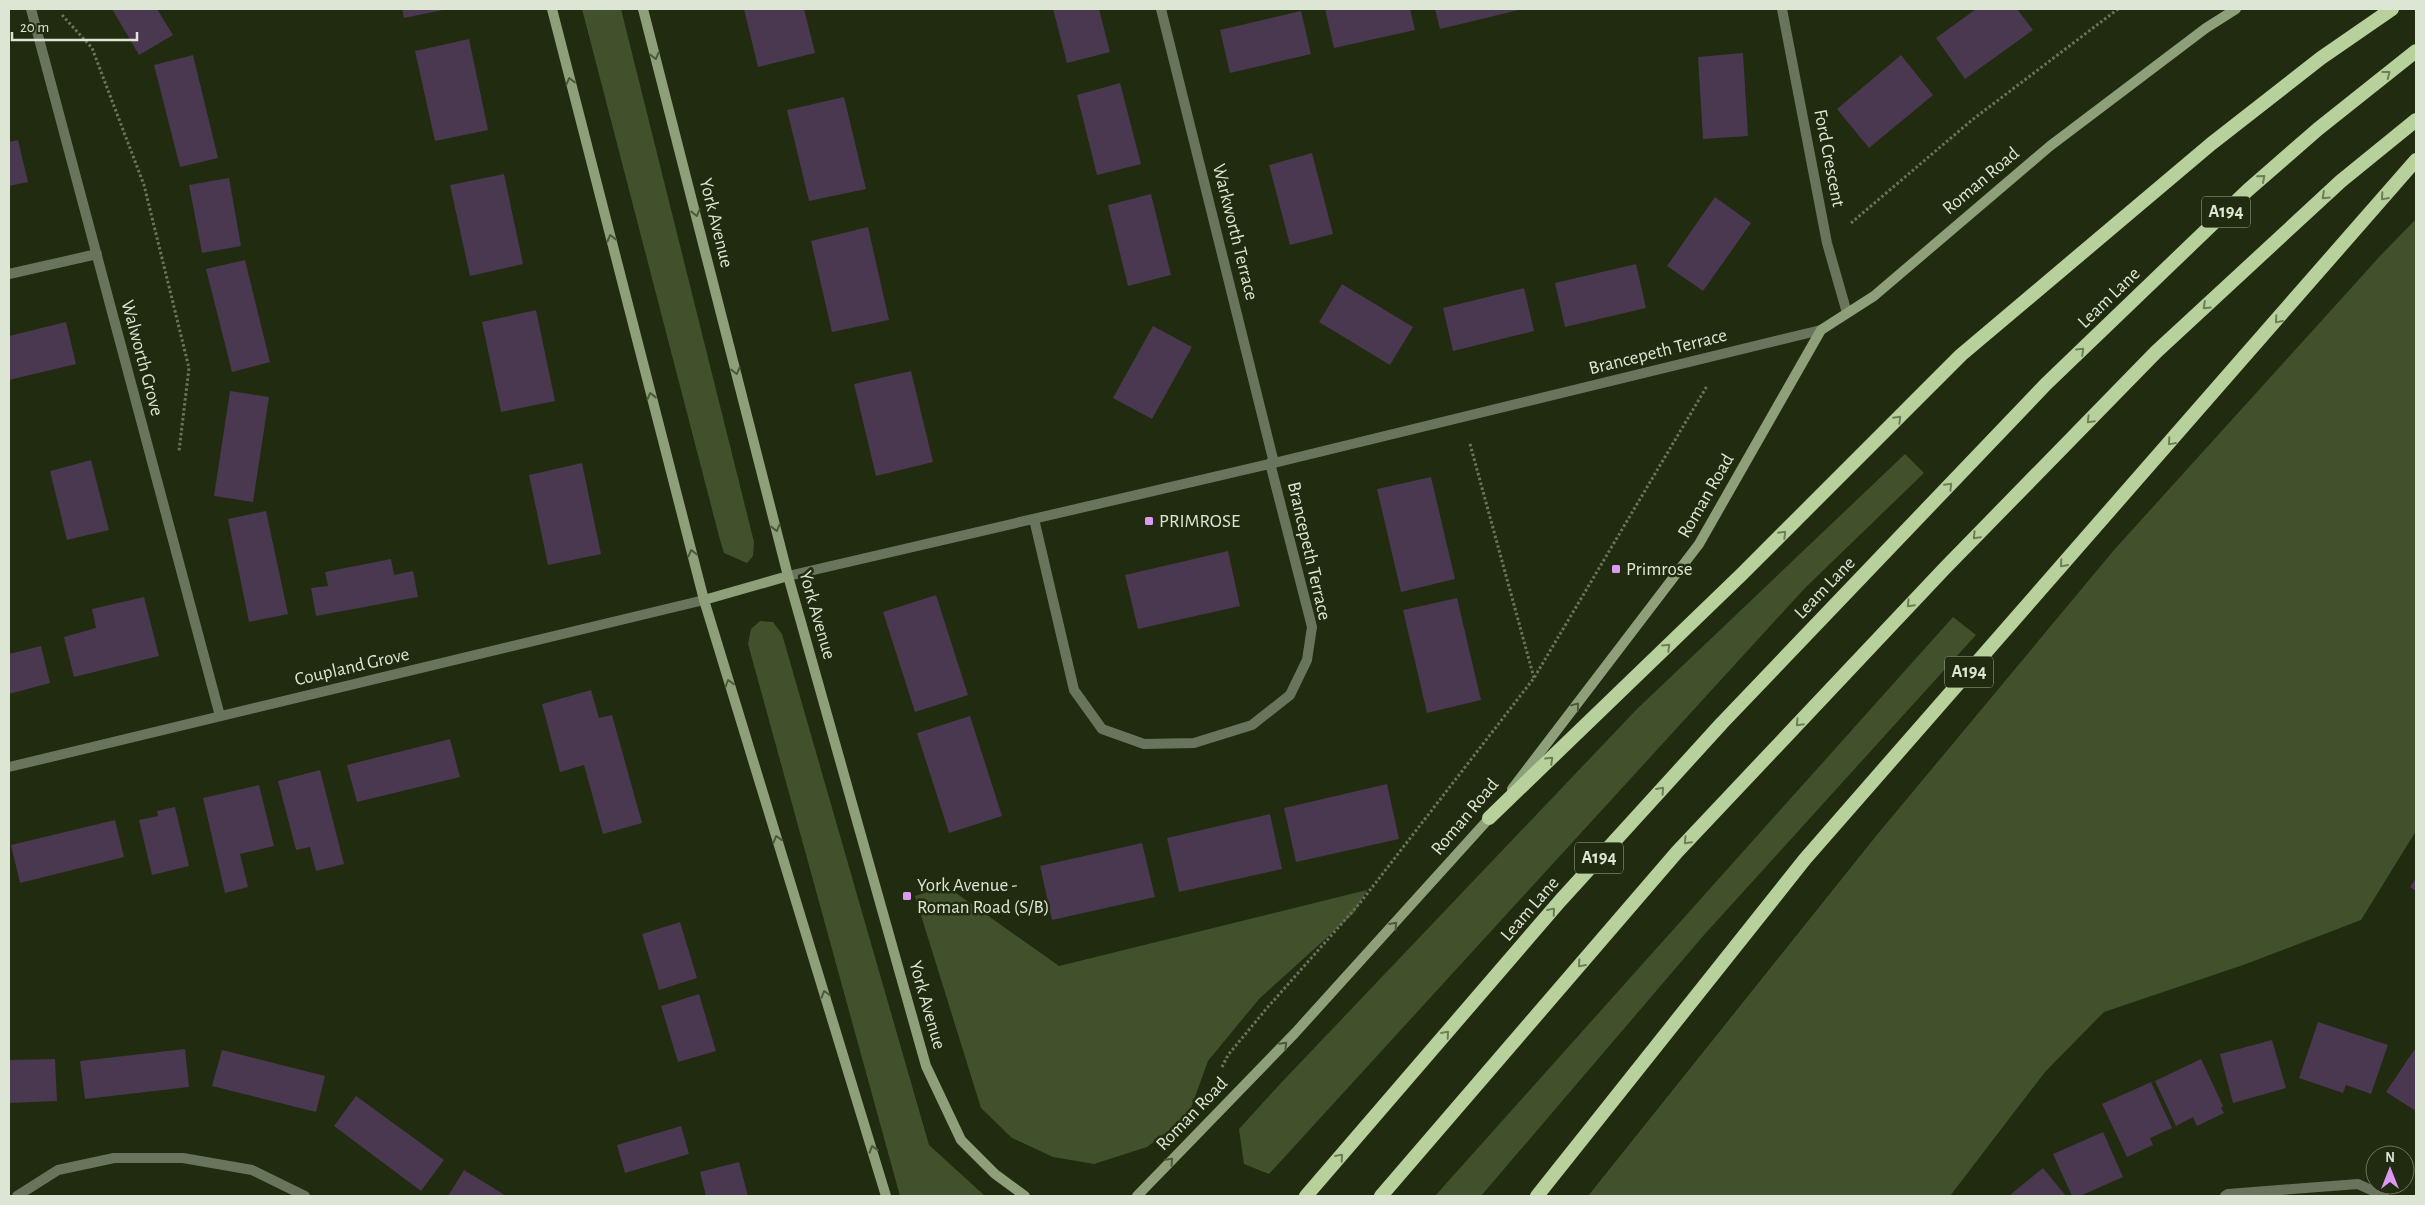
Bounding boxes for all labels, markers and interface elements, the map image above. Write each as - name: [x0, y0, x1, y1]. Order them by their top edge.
- scale bar: [12, 10, 138, 42]
- text: 20 m: [20, 20, 49, 35]
- one-way arrow: [650, 51, 660, 60]
- one-way arrow: [2381, 72, 2390, 80]
- one-way arrow: [566, 77, 576, 86]
- street label: Ford Crescent: [1810, 108, 1848, 208]
- street label: Roman Road: [1939, 144, 2023, 218]
- street label: Warkworth Terrace: [1209, 162, 1261, 302]
- one-way arrow: [2257, 175, 2266, 184]
- street label: York Avenue: [696, 176, 736, 270]
- one-way arrow: [2322, 190, 2331, 199]
- one-way arrow: [2382, 191, 2390, 200]
- road number: A194: [2202, 196, 2250, 228]
- one-way arrow: [690, 209, 700, 217]
- one-way arrow: [606, 234, 617, 243]
- street label: Leam Lane: [2074, 264, 2144, 332]
- street label: Walworth Grove: [117, 298, 167, 418]
- one-way arrow: [2202, 300, 2211, 309]
- one-way arrow: [2274, 314, 2283, 323]
- street label: Brancepeth Terrace: [1587, 326, 1729, 378]
- one-way arrow: [2076, 348, 2085, 357]
- one-way arrow: [730, 366, 741, 375]
- one-way arrow: [647, 392, 657, 400]
- one-way arrow: [2087, 414, 2096, 423]
- one-way arrow: [1892, 415, 1901, 424]
- one-way arrow: [2167, 436, 2176, 445]
- street label: Roman Road: [1674, 451, 1738, 541]
- street label: Brancepeth Terrace: [1284, 480, 1334, 622]
- one-way arrow: [1943, 482, 1952, 491]
- place label: PRIMROSE: [1159, 512, 1240, 531]
- marker: PRIMROSE: [1143, 515, 1155, 527]
- one-way arrow: [770, 524, 781, 533]
- one-way arrow: [1777, 530, 1786, 539]
- one-way arrow: [1973, 530, 1982, 539]
- one-way arrow: [687, 549, 698, 558]
- street label: Leam Lane: [1791, 553, 1859, 623]
- one-way arrow: [2060, 558, 2069, 567]
- place label: Primrose: [1626, 560, 1693, 579]
- marker: Primrose: [1610, 563, 1622, 575]
- street label: York Avenue: [795, 569, 839, 661]
- one-way arrow: [1907, 599, 1916, 608]
- one-way arrow: [1661, 644, 1670, 653]
- street label: Coupland Grove: [293, 645, 411, 689]
- road number: A194: [1945, 656, 1993, 688]
- one-way arrow: [725, 680, 735, 688]
- one-way arrow: [1570, 703, 1578, 712]
- one-way arrow: [1796, 717, 1805, 726]
- one-way arrow: [1544, 757, 1553, 766]
- street label: Roman Road: [1428, 775, 1502, 859]
- one-way arrow: [1655, 787, 1664, 796]
- one-way arrow: [773, 835, 783, 843]
- one-way arrow: [1684, 835, 1693, 844]
- road number: A194: [1575, 842, 1623, 874]
- street label: Leam Lane: [1497, 873, 1563, 945]
- place label: York Avenue - Roman Road (S/B): [917, 876, 1050, 917]
- marker: York Avenue - Roman Road (S/B): [901, 890, 913, 902]
- one-way arrow: [1546, 908, 1555, 917]
- one-way arrow: [1388, 921, 1397, 930]
- one-way arrow: [1578, 958, 1587, 967]
- street label: York Avenue: [905, 959, 949, 1051]
- one-way arrow: [821, 990, 831, 999]
- one-way arrow: [1440, 1031, 1449, 1040]
- one-way arrow: [1278, 1042, 1287, 1051]
- street label: Roman Road: [1153, 1074, 1231, 1154]
- north arrow: [2365, 1145, 2415, 1195]
- one-way arrow: [868, 1146, 878, 1154]
- text: N: [2385, 1151, 2395, 1165]
- one-way arrow: [1334, 1154, 1343, 1163]
- one-way arrow: [1164, 1157, 1173, 1166]

